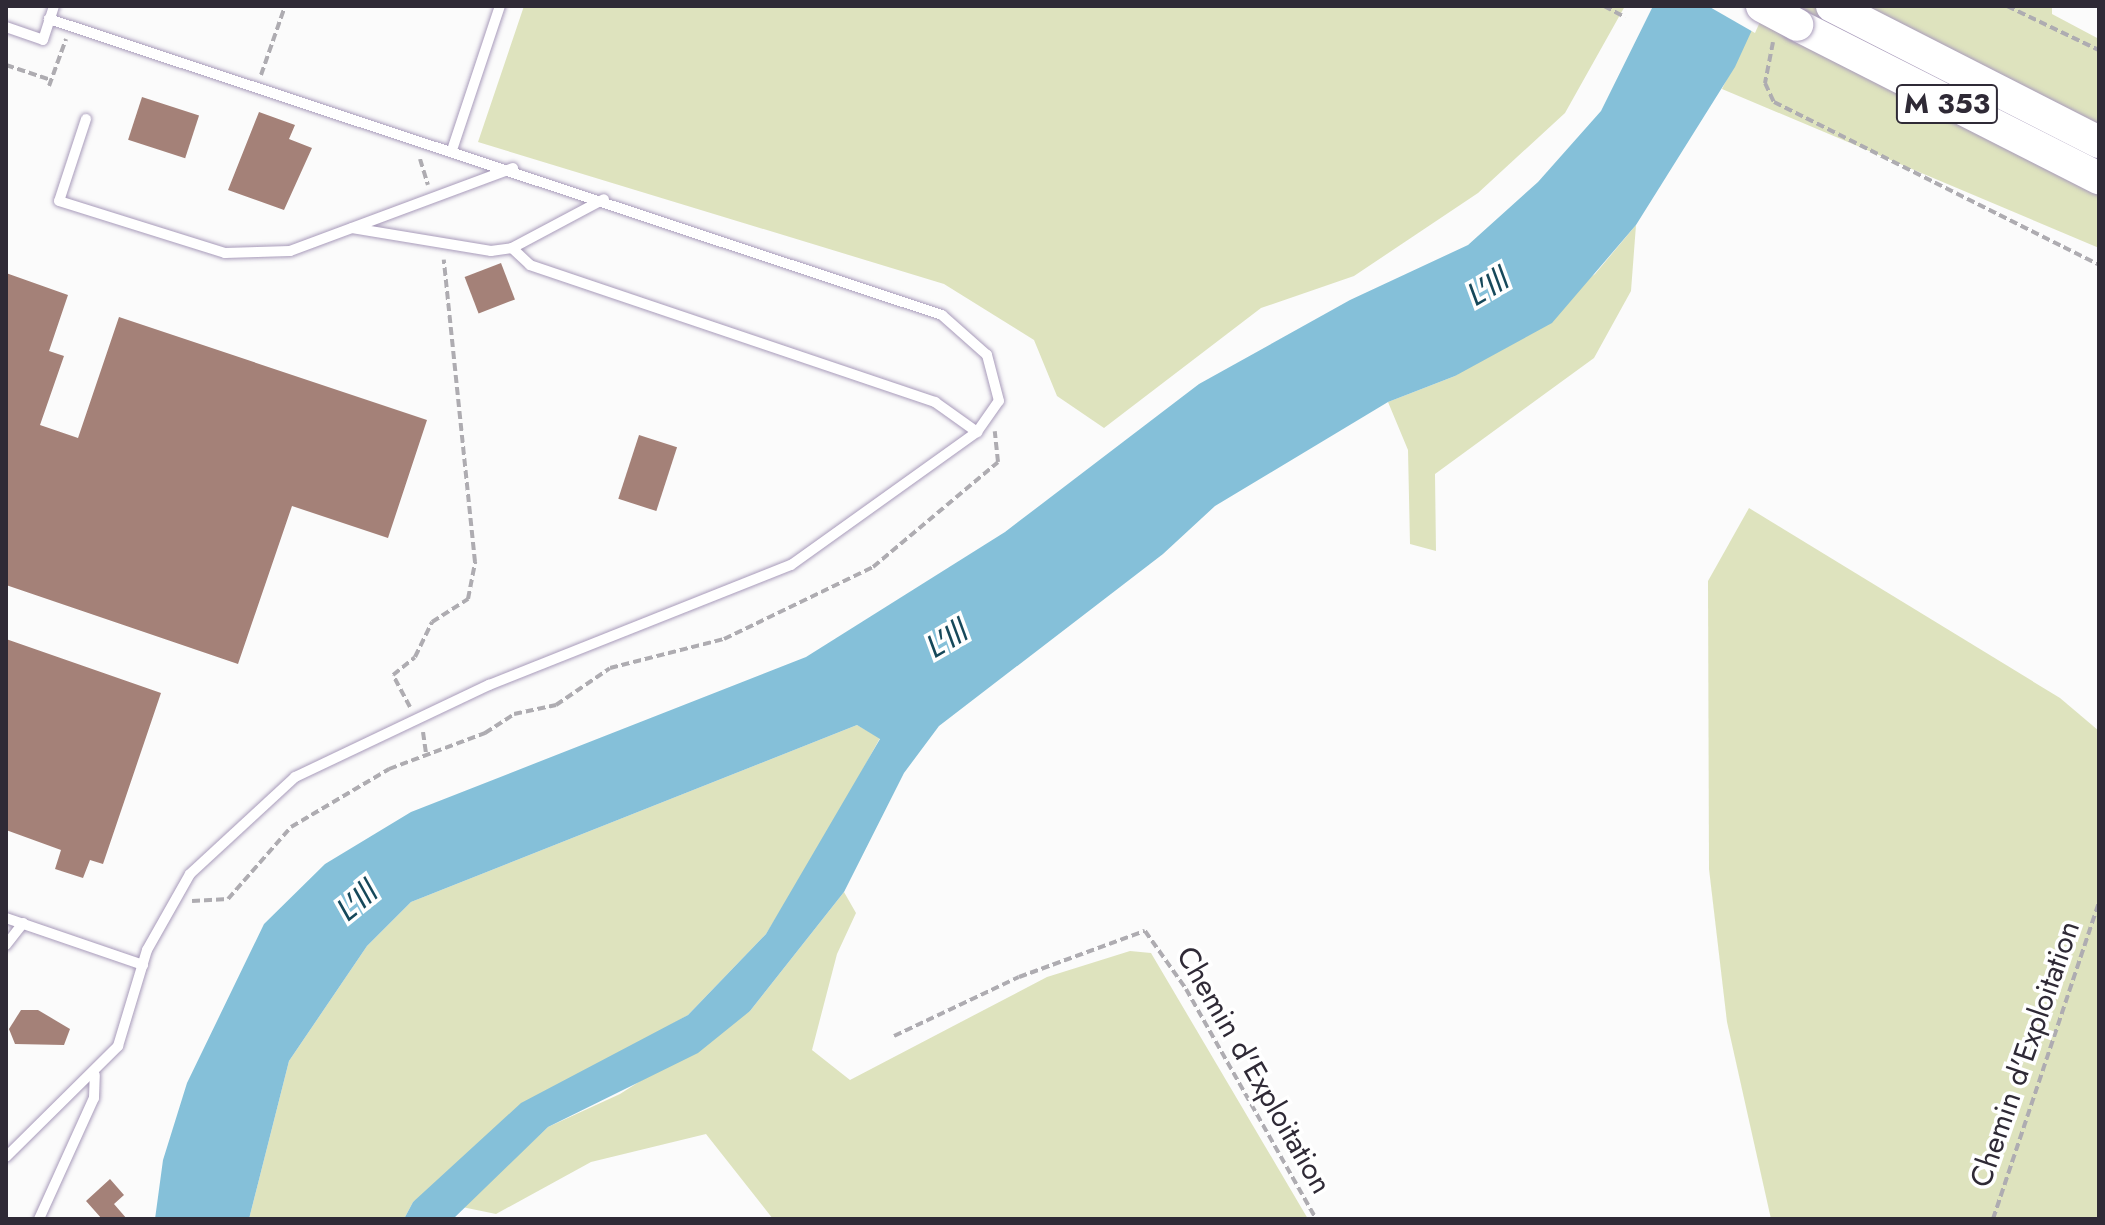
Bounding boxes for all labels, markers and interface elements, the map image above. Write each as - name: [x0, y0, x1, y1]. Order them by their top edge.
- road number: M 353: [1895, 80, 1999, 128]
- water label: L'Ill: [1460, 260, 1516, 314]
- water label: L'Ill: [919, 612, 975, 666]
- water label: L'Ill: [329, 873, 385, 929]
- street label: Chemin d'Exploitation: [1963, 916, 2087, 1192]
- street label: Chemin d'Exploitation: [1169, 940, 1339, 1200]

